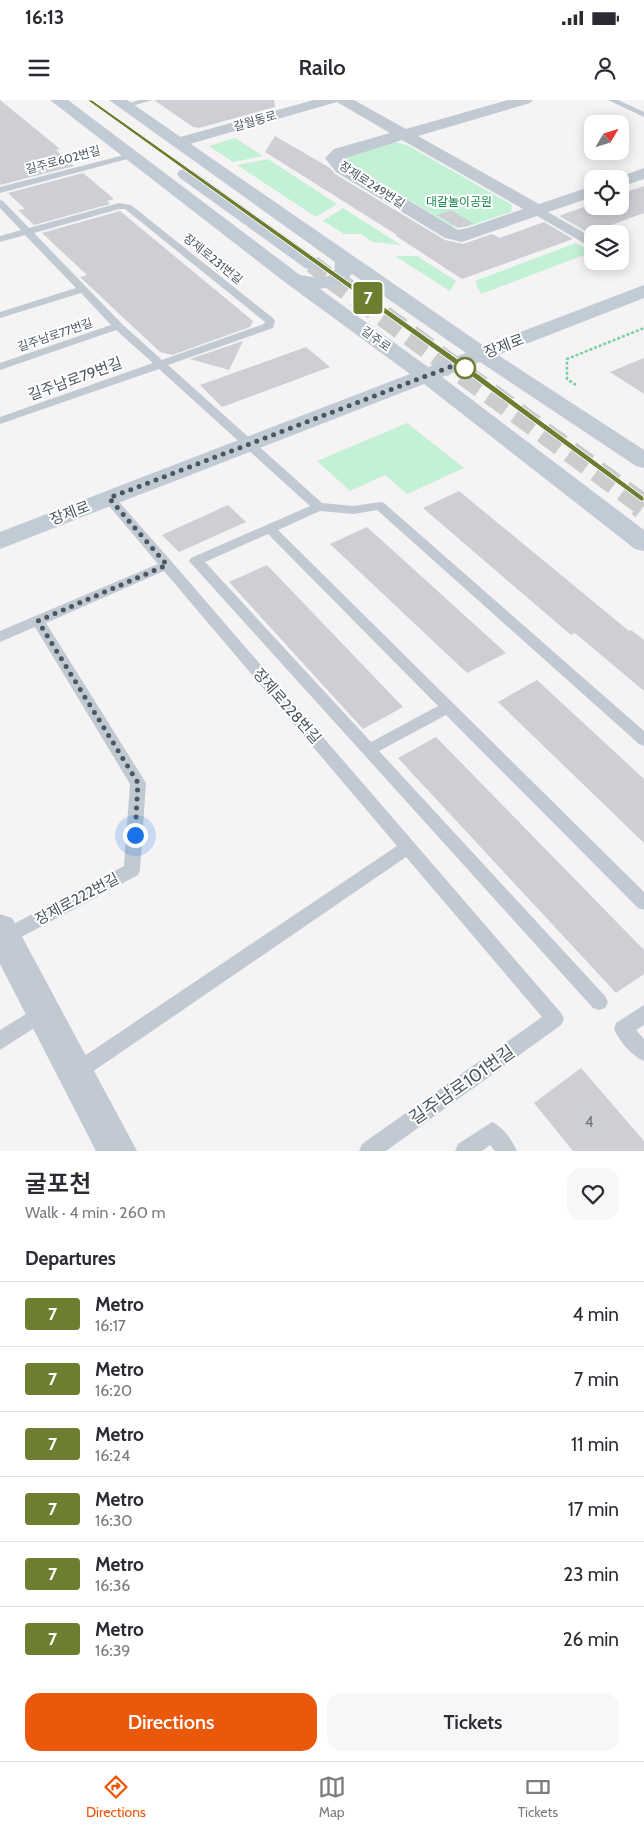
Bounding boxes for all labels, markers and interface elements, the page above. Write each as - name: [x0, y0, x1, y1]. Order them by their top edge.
- text: 16:13: [25, 6, 64, 29]
- icon: menu: [25, 54, 53, 82]
- text: Railo: [298, 54, 346, 81]
- icon: person: [591, 54, 619, 82]
- street label: 갈월동로: [232, 107, 278, 134]
- north arrow: [584, 115, 629, 160]
- map controls: [584, 115, 629, 270]
- street label: 길주로602번길: [24, 142, 102, 177]
- street label: 장제로249번길: [337, 158, 408, 211]
- button: locate: [584, 170, 629, 215]
- park label: 대갈놀이공원: [426, 194, 492, 209]
- button: layers: [584, 225, 629, 270]
- street label: 장제로231번길: [181, 230, 246, 287]
- line badge: 7: [352, 282, 384, 314]
- text: 7: [363, 287, 373, 309]
- street label: 길주남로77번길: [15, 315, 94, 354]
- street label: 길주로: [358, 323, 394, 354]
- street label: 장제로: [481, 330, 527, 362]
- street label: 길주남로79번길: [25, 354, 125, 404]
- unlabelled marker: [454, 357, 476, 379]
- street label: 장제로: [47, 497, 93, 529]
- street label: 장제로228번길: [249, 665, 325, 747]
- your location: [123, 823, 148, 848]
- street label: 장제로222번길: [32, 869, 122, 929]
- street label: 길주남로101번길: [405, 1041, 519, 1129]
- house number: 4: [585, 1113, 594, 1131]
- button: heart: [567, 1168, 619, 1220]
- text: 굴포천: [25, 1169, 91, 1198]
- text: Walk · 4 min · 260 m: [25, 1203, 166, 1222]
- text: Departures: [25, 1247, 116, 1270]
- text: Metro: [95, 1293, 144, 1316]
- text: 7: [48, 1303, 57, 1325]
- text: 4 min: [572, 1303, 619, 1326]
- text: 16:17: [95, 1316, 126, 1335]
- text: Metro: [95, 1358, 144, 1381]
- text: 7: [48, 1368, 57, 1390]
- text: 7 min: [574, 1368, 619, 1391]
- text: 16:20: [95, 1381, 132, 1400]
- text: Metro: [95, 1423, 144, 1446]
- text: 7: [48, 1433, 57, 1455]
- text: 11 min: [571, 1433, 619, 1456]
- text: 16:24: [95, 1446, 130, 1465]
- text: Metro: [95, 1488, 144, 1511]
- text: 7: [48, 1498, 57, 1520]
- text: 17 min: [568, 1498, 619, 1521]
- text: 16:30: [95, 1511, 132, 1530]
- text: Metro: [95, 1553, 144, 1576]
- text: 7: [48, 1563, 57, 1585]
- text: 23 min: [563, 1563, 619, 1586]
- text: 16:36: [95, 1576, 130, 1595]
- text: Metro: [95, 1618, 144, 1641]
- text: 7: [48, 1628, 57, 1650]
- text: 26 min: [563, 1628, 619, 1651]
- text: 16:39: [95, 1641, 130, 1660]
- button: Directions: [25, 1693, 317, 1751]
- button: Tickets: [327, 1693, 619, 1751]
- tab: Directions: [86, 1773, 146, 1821]
- tab: Map: [318, 1773, 346, 1821]
- tab: Tickets: [518, 1773, 558, 1821]

